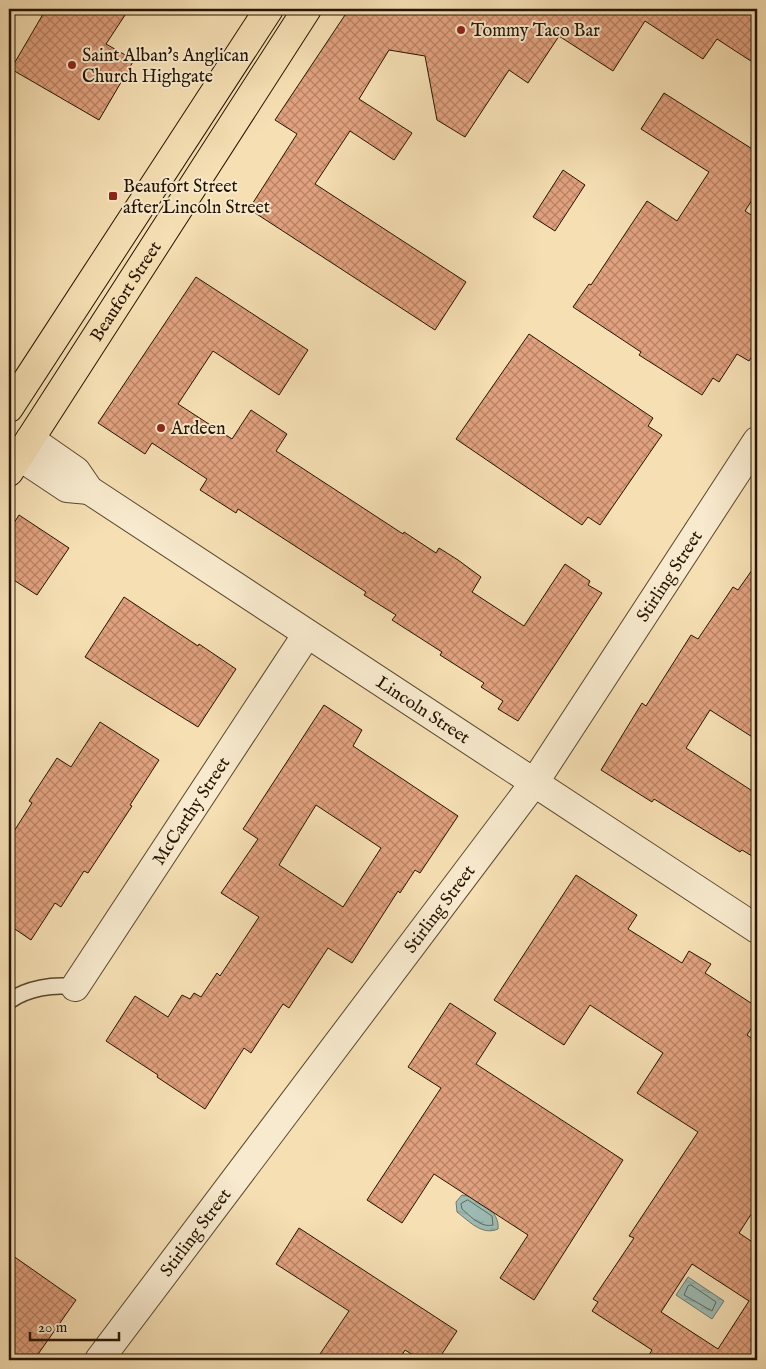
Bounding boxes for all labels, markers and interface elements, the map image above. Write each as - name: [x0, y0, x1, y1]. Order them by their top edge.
- place label: Tommy Taco Bar: [471, 20, 600, 43]
- marker: Tommy Taco Bar: [455, 24, 467, 36]
- place label: Saint Alban's Anglican Church Highgate: [82, 45, 249, 89]
- marker: Saint Alban's Anglican Church Highgate: [66, 59, 78, 71]
- place label: Beaufort Street after Lincoln Street: [123, 176, 270, 220]
- marker: Beaufort Street after Lincoln Street: [107, 190, 119, 202]
- street label: Beaufort Street: [86, 237, 167, 347]
- place label: Ardeen: [170, 418, 226, 441]
- marker: Ardeen: [155, 422, 167, 434]
- street label: Stirling Street: [632, 526, 709, 627]
- street label: Lincoln Street: [371, 672, 474, 750]
- street label: McCarthy Street: [148, 753, 236, 870]
- street label: Stirling Street: [400, 861, 481, 958]
- street label: Stirling Street: [156, 1184, 237, 1282]
- scale bar: [30, 1309, 119, 1341]
- text: 20 m: [38, 1318, 68, 1337]

